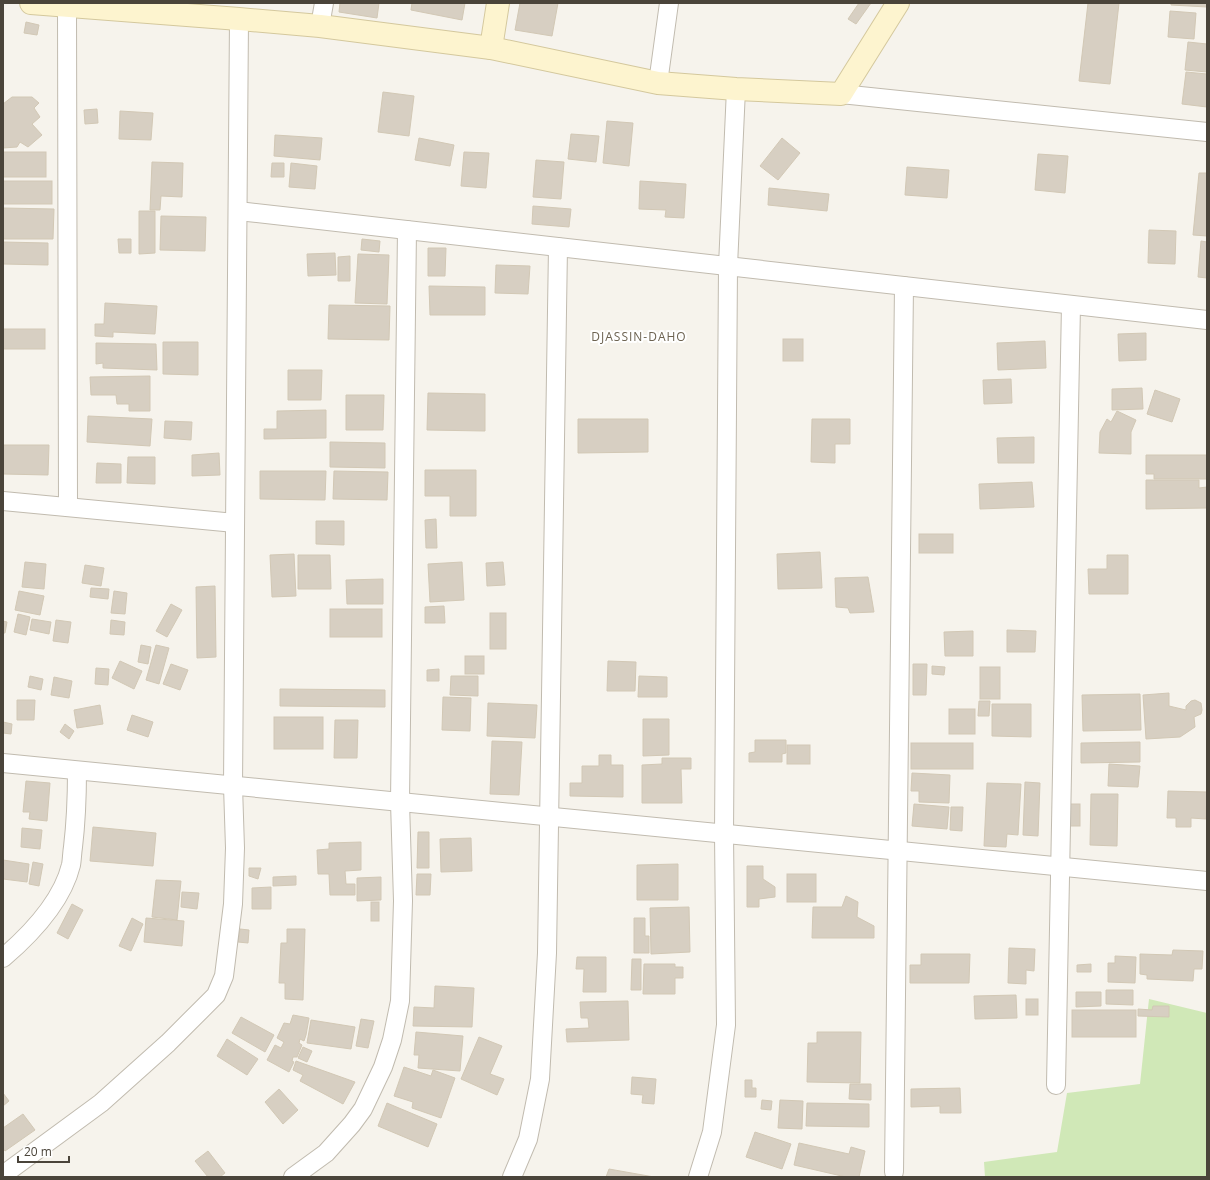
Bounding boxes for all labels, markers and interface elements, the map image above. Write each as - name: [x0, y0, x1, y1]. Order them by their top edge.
- district label: DJASSIN-DAHO: [591, 328, 687, 345]
- scale bar: [18, 1138, 69, 1164]
- text: 20 m: [24, 1143, 52, 1160]

